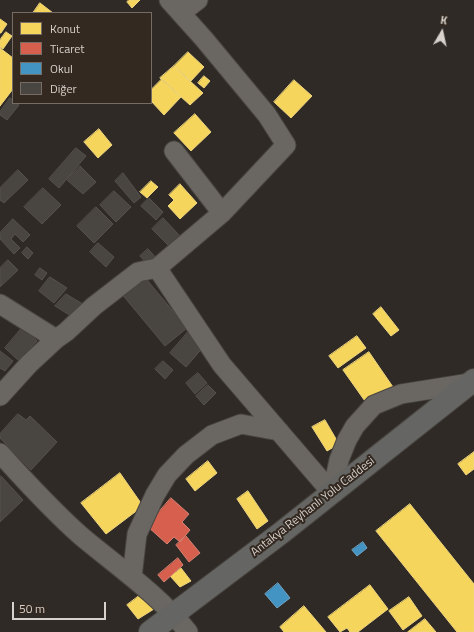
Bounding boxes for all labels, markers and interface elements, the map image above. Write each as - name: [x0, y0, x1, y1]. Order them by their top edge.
- legend: [12, 12, 152, 104]
- north arrow: [422, 12, 462, 52]
- text: K: [439, 12, 448, 29]
- text: Konut: [50, 19, 80, 38]
- text: Ticaret: [50, 39, 84, 58]
- text: Okul: [50, 59, 73, 78]
- text: Diğer: [50, 79, 77, 98]
- street label: Antakya Reyhanlı Yolu Caddesi: [248, 454, 378, 560]
- scale bar: [14, 594, 108, 620]
- text: 50 m: [19, 599, 45, 618]

